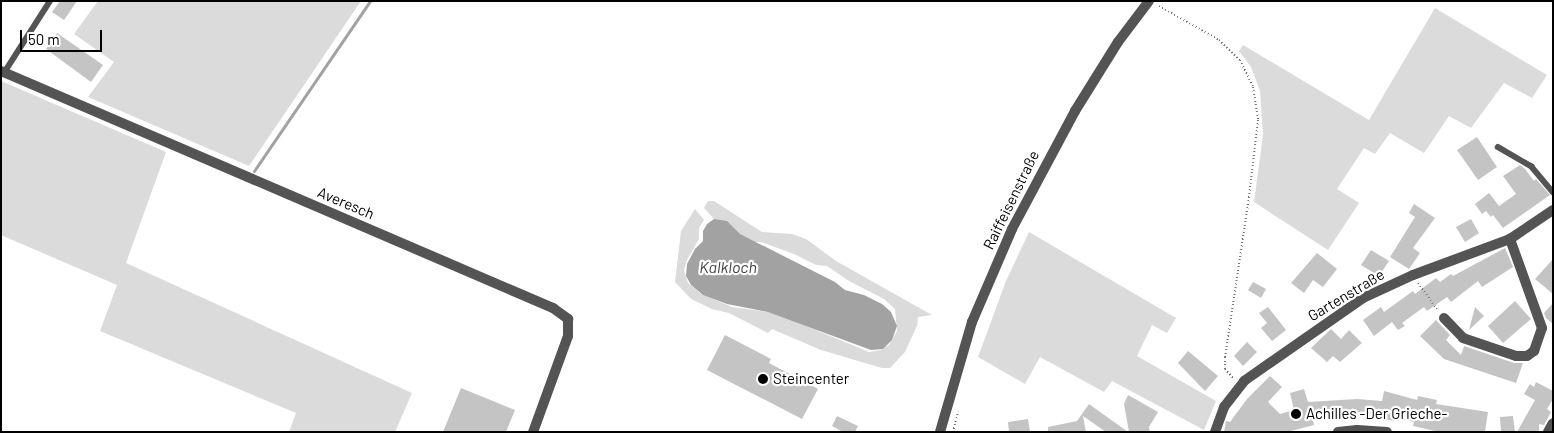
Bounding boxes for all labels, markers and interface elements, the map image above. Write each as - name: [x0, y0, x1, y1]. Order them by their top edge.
- scale bar: [22, 20, 105, 52]
- text: 50 m: [28, 30, 60, 48]
- street label: Raiffeisenstraße: [979, 148, 1043, 252]
- street label: Averesch: [315, 183, 377, 223]
- water label: Kalkloch: [699, 257, 757, 277]
- street label: Gartenstraße: [1305, 265, 1387, 325]
- place label: Steincenter: [773, 370, 849, 388]
- marker: Steincenter: [757, 373, 769, 385]
- place label: Achilles -Der Grieche-: [1306, 405, 1447, 423]
- marker: Achilles -Der Grieche-: [1290, 408, 1302, 420]

